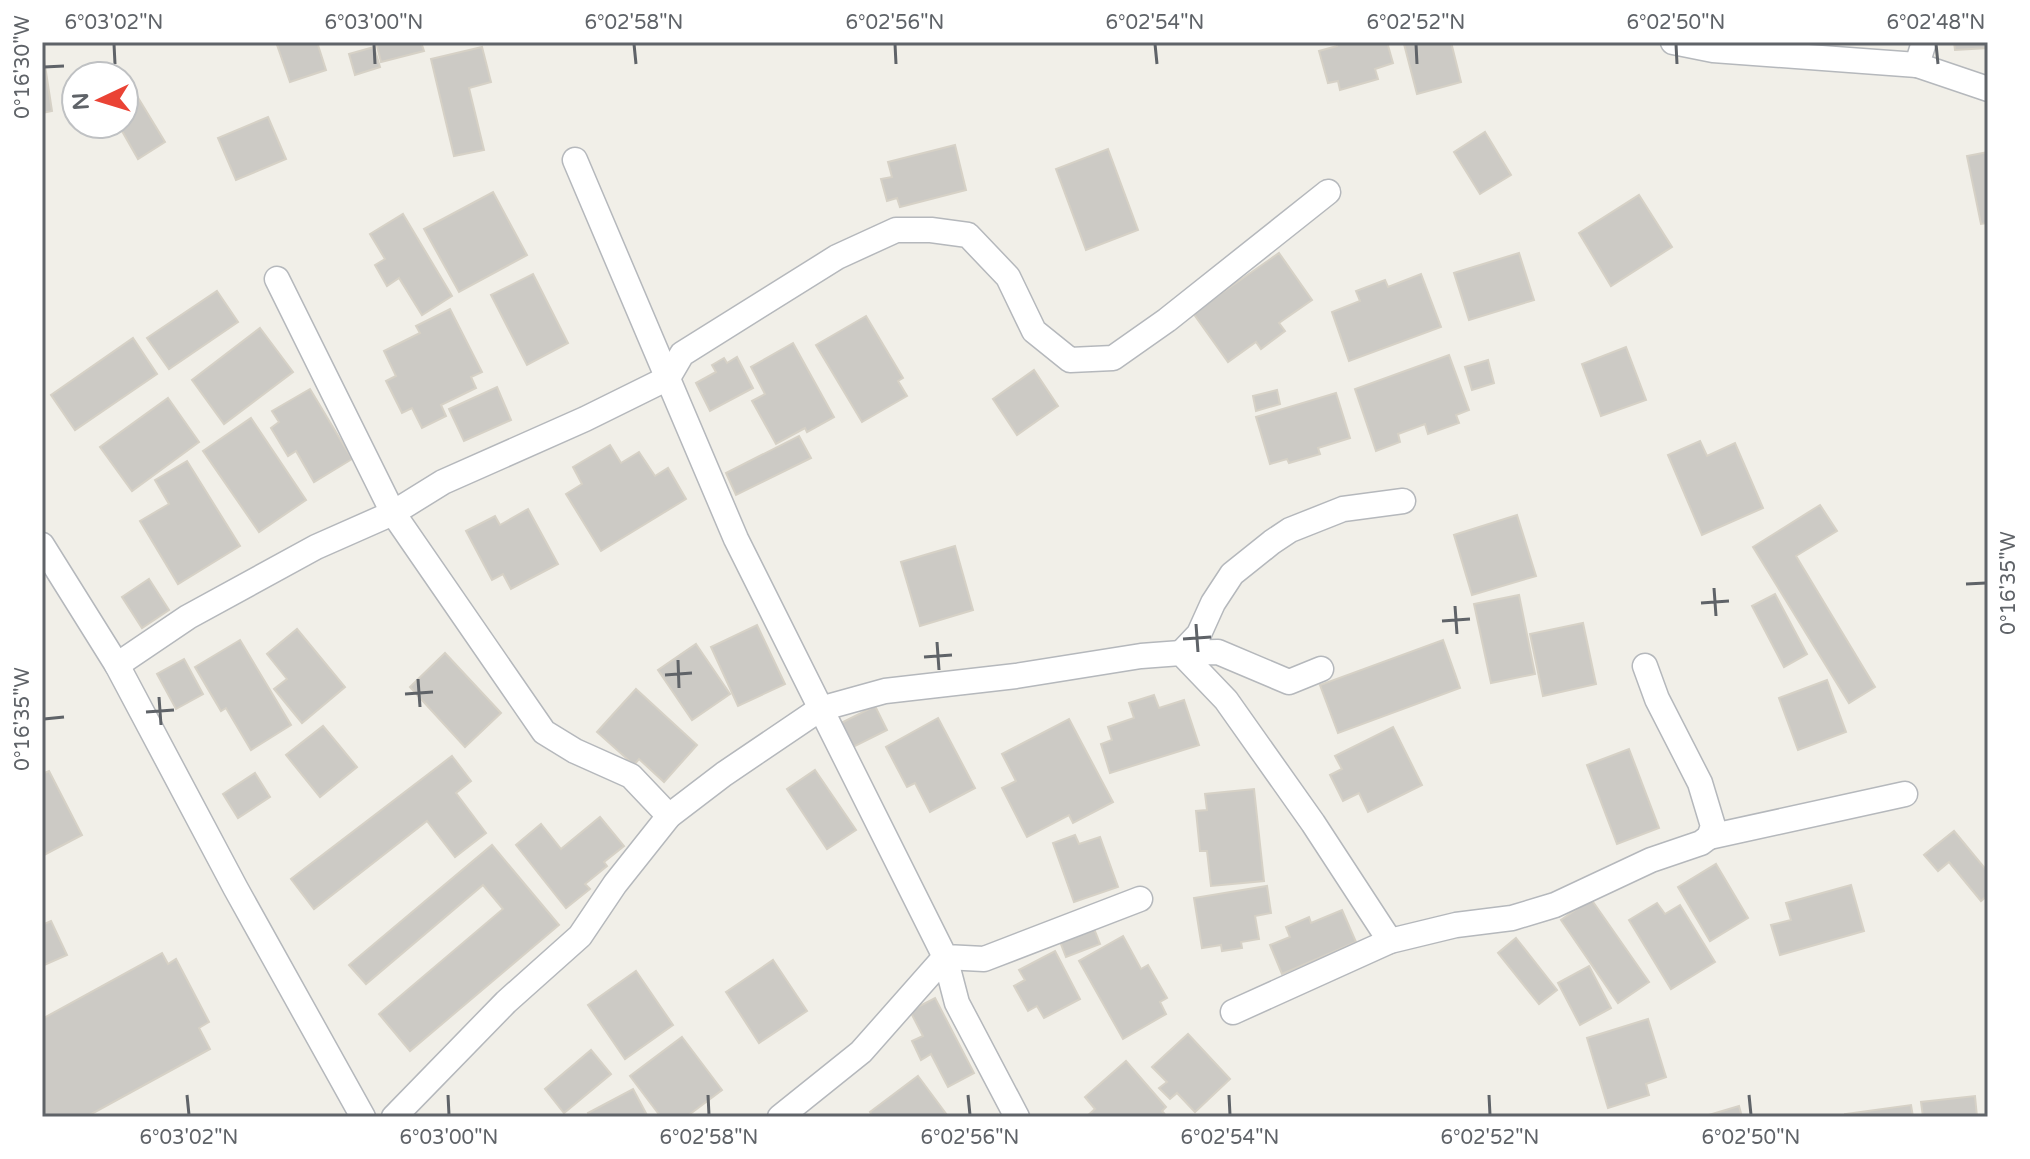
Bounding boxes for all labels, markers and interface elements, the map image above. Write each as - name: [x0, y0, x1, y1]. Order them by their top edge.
- text: 6°03'02"N: [65, 11, 163, 35]
- text: 6°03'00"N: [325, 11, 423, 35]
- text: 6°02'58"N: [585, 11, 683, 35]
- text: 6°02'56"N: [846, 11, 944, 35]
- text: 6°02'54"N: [1106, 11, 1204, 35]
- text: 6°02'52"N: [1367, 11, 1465, 35]
- text: 6°02'50"N: [1627, 11, 1725, 35]
- text: 6°02'48"N: [1887, 11, 1985, 35]
- text: 0°16'30"W: [11, 15, 35, 119]
- north arrow: [60, 60, 140, 140]
- text: N: [67, 92, 95, 111]
- text: 0°16'35"W: [1997, 531, 2021, 635]
- text: 0°16'35"W: [11, 667, 35, 771]
- text: 6°03'02"N: [140, 1126, 238, 1150]
- text: 6°03'00"N: [400, 1126, 498, 1150]
- text: 6°02'58"N: [660, 1126, 758, 1150]
- text: 6°02'56"N: [921, 1126, 1019, 1150]
- text: 6°02'54"N: [1181, 1126, 1279, 1150]
- text: 6°02'52"N: [1441, 1126, 1539, 1150]
- text: 6°02'50"N: [1702, 1126, 1800, 1150]

